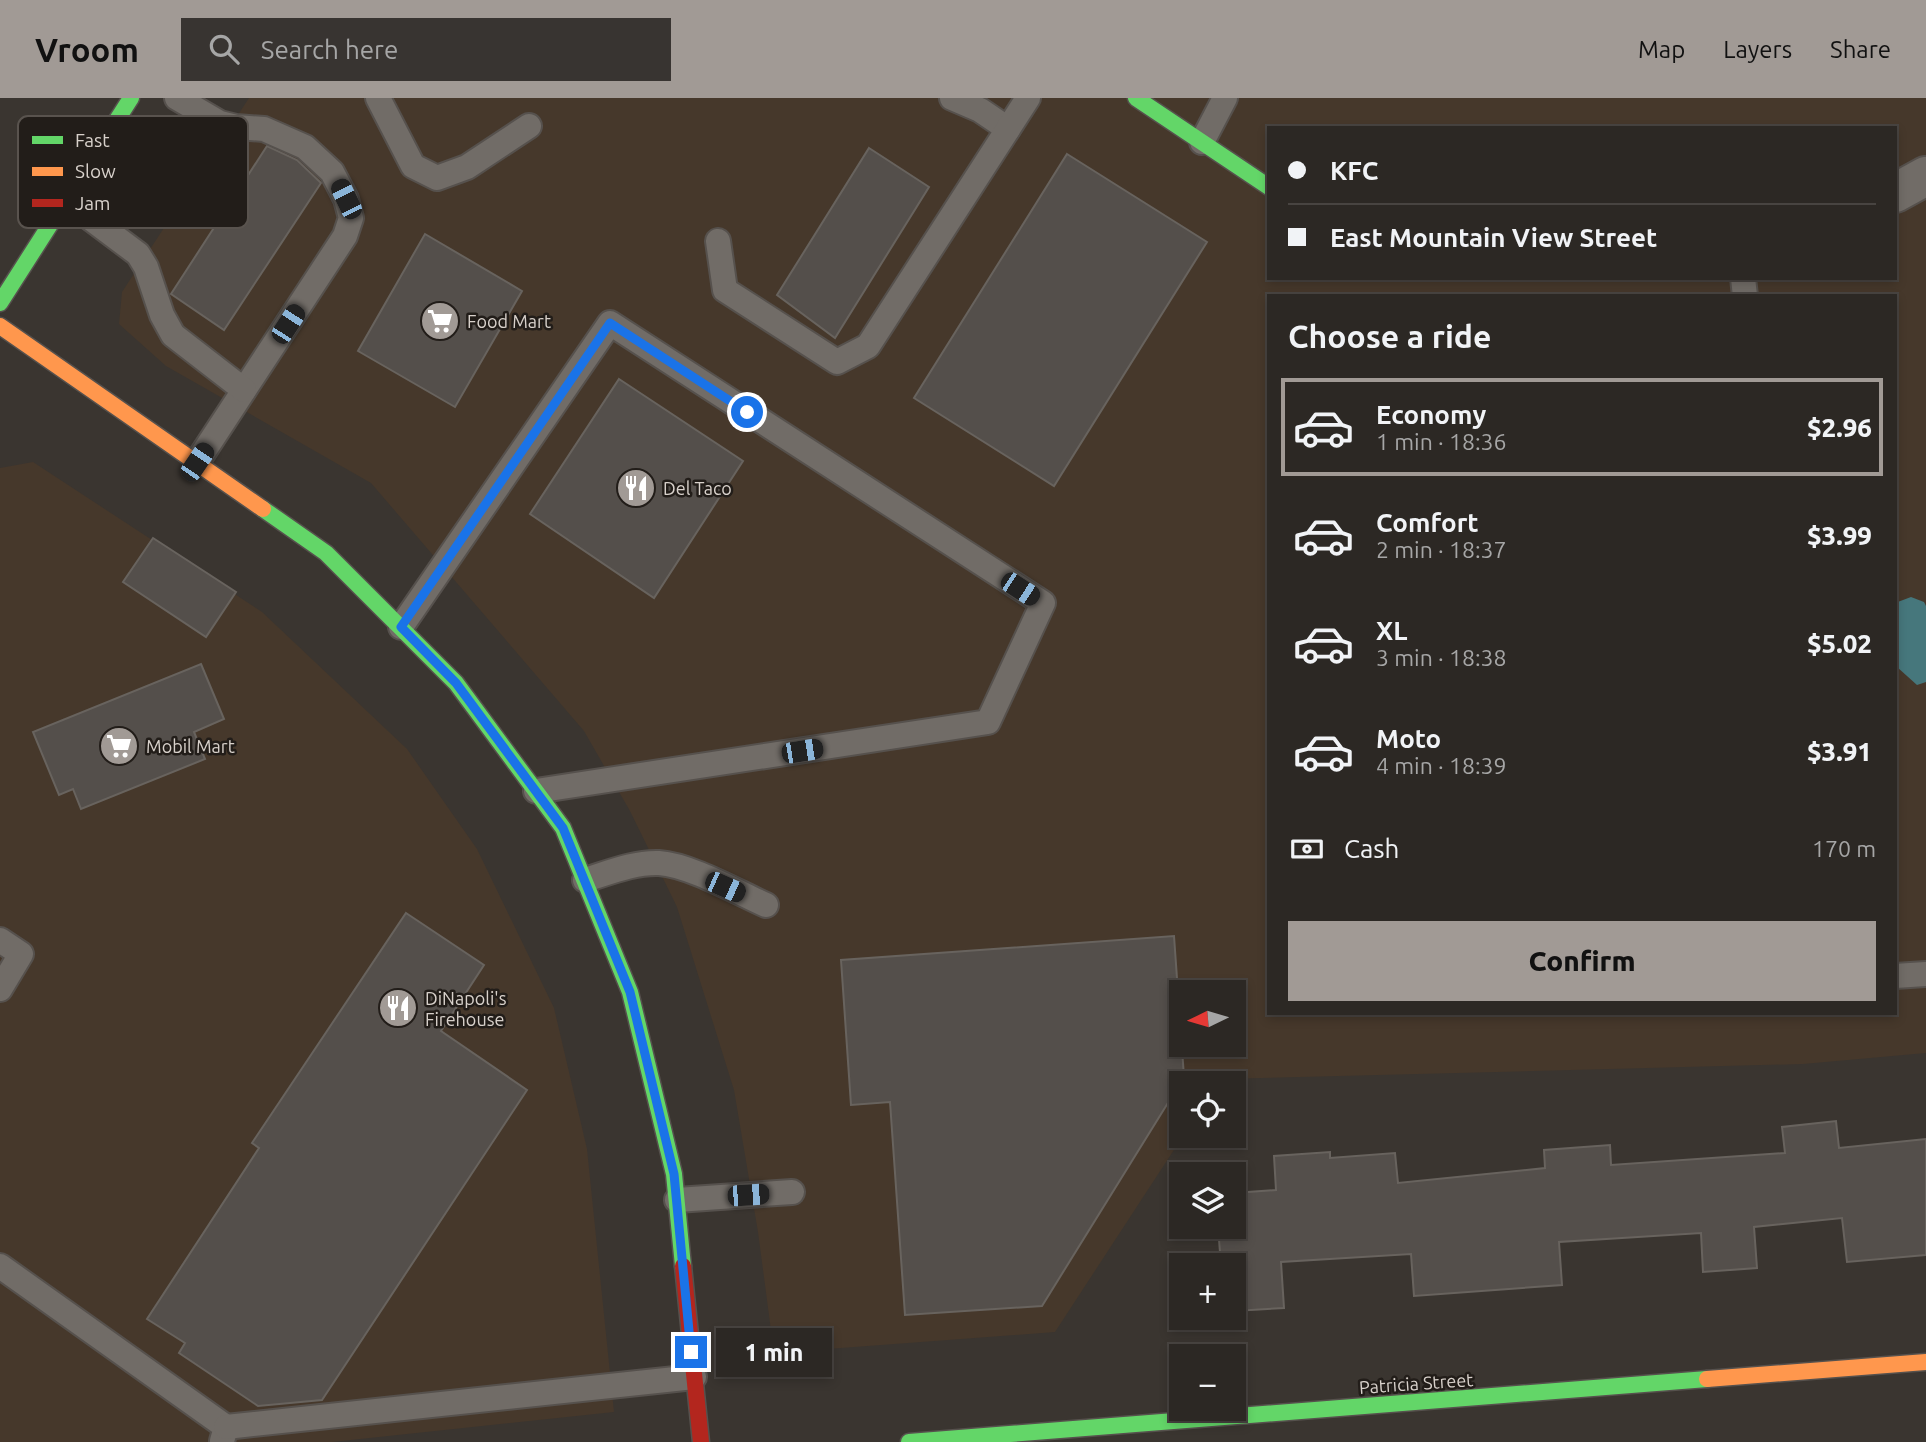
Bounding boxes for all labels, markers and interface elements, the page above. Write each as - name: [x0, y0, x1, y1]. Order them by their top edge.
- search box: [181, 18, 671, 81]
- icon: search: [205, 30, 243, 68]
- text: Vroom: [35, 31, 139, 68]
- text: Search here: [261, 35, 398, 64]
- text: Map: [1638, 36, 1685, 63]
- text: Layers: [1723, 36, 1792, 63]
- text: Share: [1830, 36, 1891, 63]
- legend: [18, 116, 248, 228]
- text: Fast: [75, 129, 110, 151]
- text: KFC: [1330, 156, 1378, 185]
- text: Slow: [75, 160, 116, 182]
- car: [328, 176, 365, 222]
- text: Jam: [75, 192, 111, 214]
- text: East Mountain View Street: [1330, 223, 1657, 252]
- supermarket icon: Food Mart: [419, 300, 461, 342]
- car: [268, 301, 309, 347]
- place label: Food Mart: [467, 311, 551, 331]
- text: Choose a ride: [1288, 318, 1491, 354]
- route start: [731, 396, 763, 428]
- icon: car: [1292, 396, 1355, 459]
- text: Economy: [1376, 400, 1486, 429]
- text: $2.96: [1807, 413, 1872, 442]
- text: 1 min · 18:36: [1376, 429, 1507, 454]
- car: [177, 439, 218, 485]
- restaurant icon: Del Taco: [615, 467, 657, 509]
- place label: Del Taco: [663, 478, 732, 498]
- icon: car: [1292, 504, 1355, 567]
- text: Comfort: [1376, 508, 1479, 537]
- text: $3.99: [1807, 521, 1872, 550]
- text: 2 min · 18:37: [1376, 537, 1507, 562]
- car: [997, 569, 1044, 609]
- icon: car: [1292, 612, 1355, 675]
- text: XL: [1376, 616, 1407, 645]
- text: $5.02: [1807, 629, 1872, 658]
- text: 3 min · 18:38: [1376, 645, 1507, 670]
- icon: car: [1292, 720, 1355, 783]
- text: Moto: [1376, 724, 1441, 753]
- supermarket icon: Mobil Mart: [98, 725, 140, 767]
- place label: Mobil Mart: [146, 736, 235, 756]
- car: [780, 737, 825, 765]
- text: $3.91: [1807, 737, 1872, 766]
- text: 4 min · 18:39: [1376, 753, 1507, 778]
- icon: cash: [1288, 830, 1326, 868]
- text: Cash: [1344, 834, 1399, 863]
- text: 170 m: [1812, 836, 1876, 861]
- car: [702, 869, 749, 905]
- button: Confirm: [1288, 921, 1876, 1001]
- north arrow: [1169, 980, 1246, 1057]
- map controls: [1169, 980, 1246, 1421]
- restaurant icon: DiNapoli's Firehouse: [377, 987, 419, 1029]
- place label: DiNapoli's Firehouse: [425, 988, 507, 1029]
- button: locate: [1169, 1071, 1246, 1148]
- button: layers: [1169, 1162, 1246, 1239]
- car: [727, 1183, 770, 1207]
- button: +: [1169, 1253, 1246, 1330]
- callout: 1 min: [716, 1328, 831, 1376]
- route end: [675, 1336, 707, 1368]
- text: 1 min: [745, 1340, 803, 1365]
- button: −: [1169, 1344, 1246, 1421]
- street label: Patricia Street: [1358, 1369, 1474, 1397]

